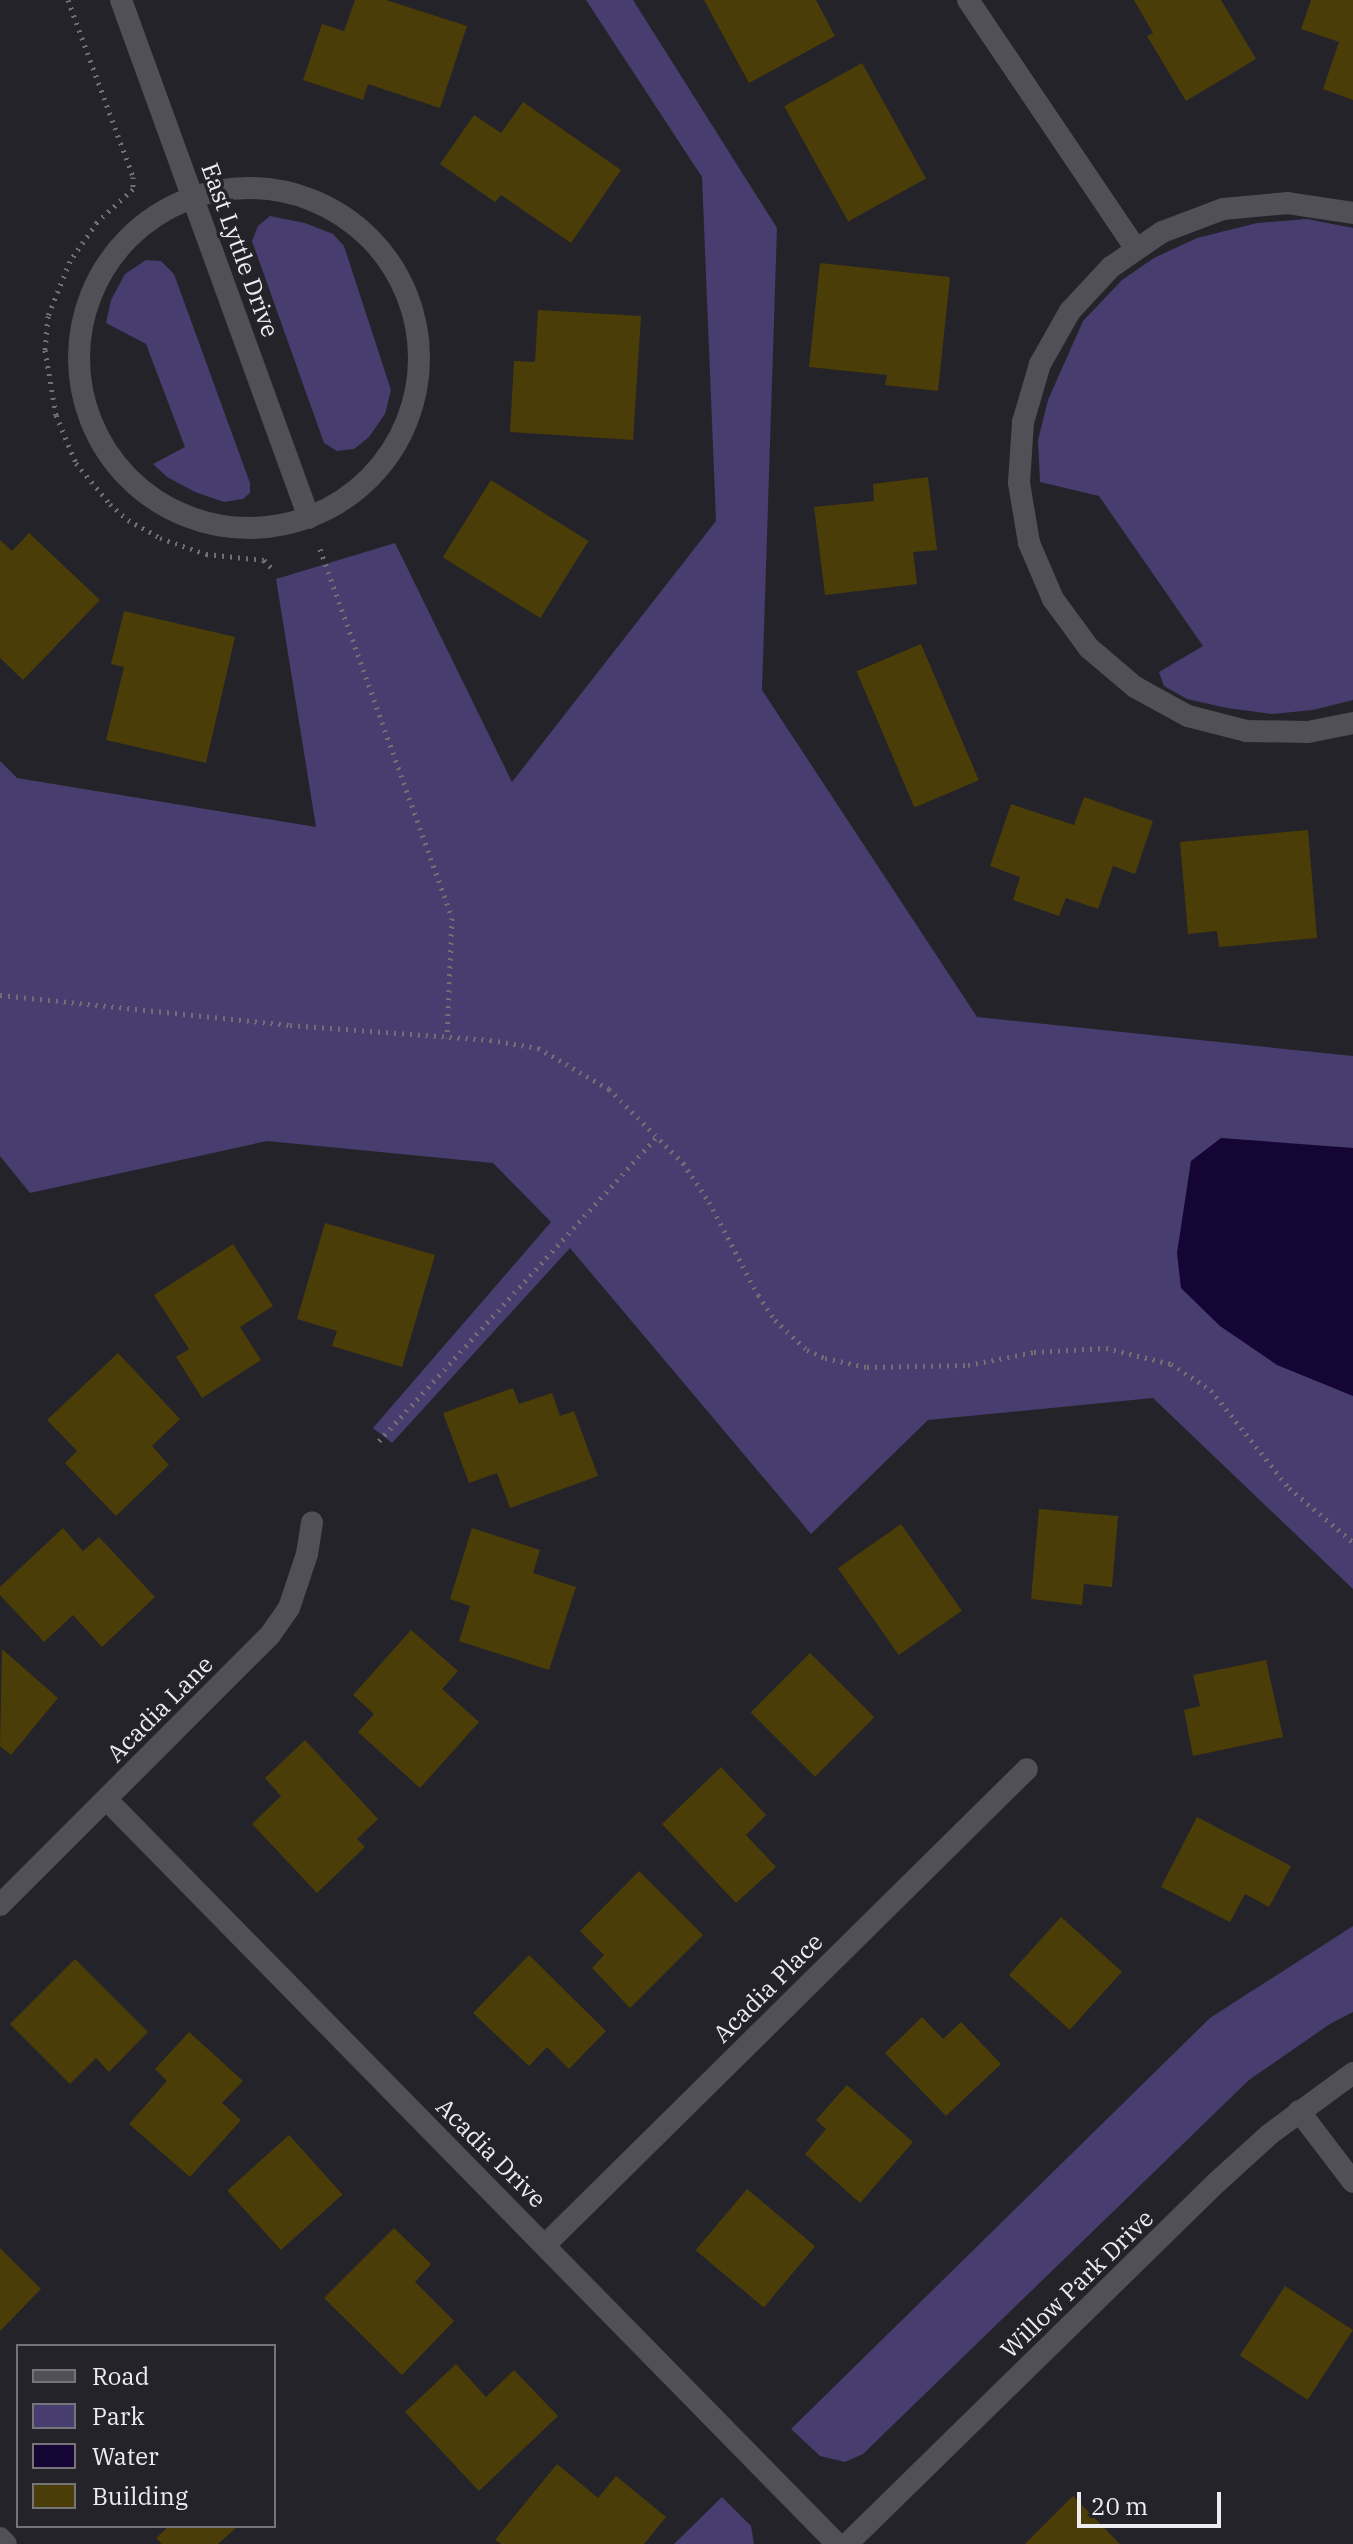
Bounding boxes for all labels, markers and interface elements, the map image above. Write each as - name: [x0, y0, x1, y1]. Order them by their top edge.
- street label: East Lyttle Drive: [195, 159, 285, 341]
- street label: Acadia Lane: [101, 1650, 219, 1768]
- street label: Acadia Place: [707, 1927, 829, 2049]
- street label: Acadia Drive: [430, 2092, 552, 2214]
- street label: Willow Park Drive: [995, 2204, 1159, 2364]
- legend: [16, 2344, 276, 2528]
- text: Road: [92, 2360, 149, 2392]
- text: Park: [92, 2400, 144, 2432]
- text: Water: [92, 2440, 159, 2472]
- scale bar: [1081, 2476, 1225, 2526]
- text: Building: [92, 2480, 188, 2512]
- text: 20 m: [1091, 2490, 1148, 2522]

